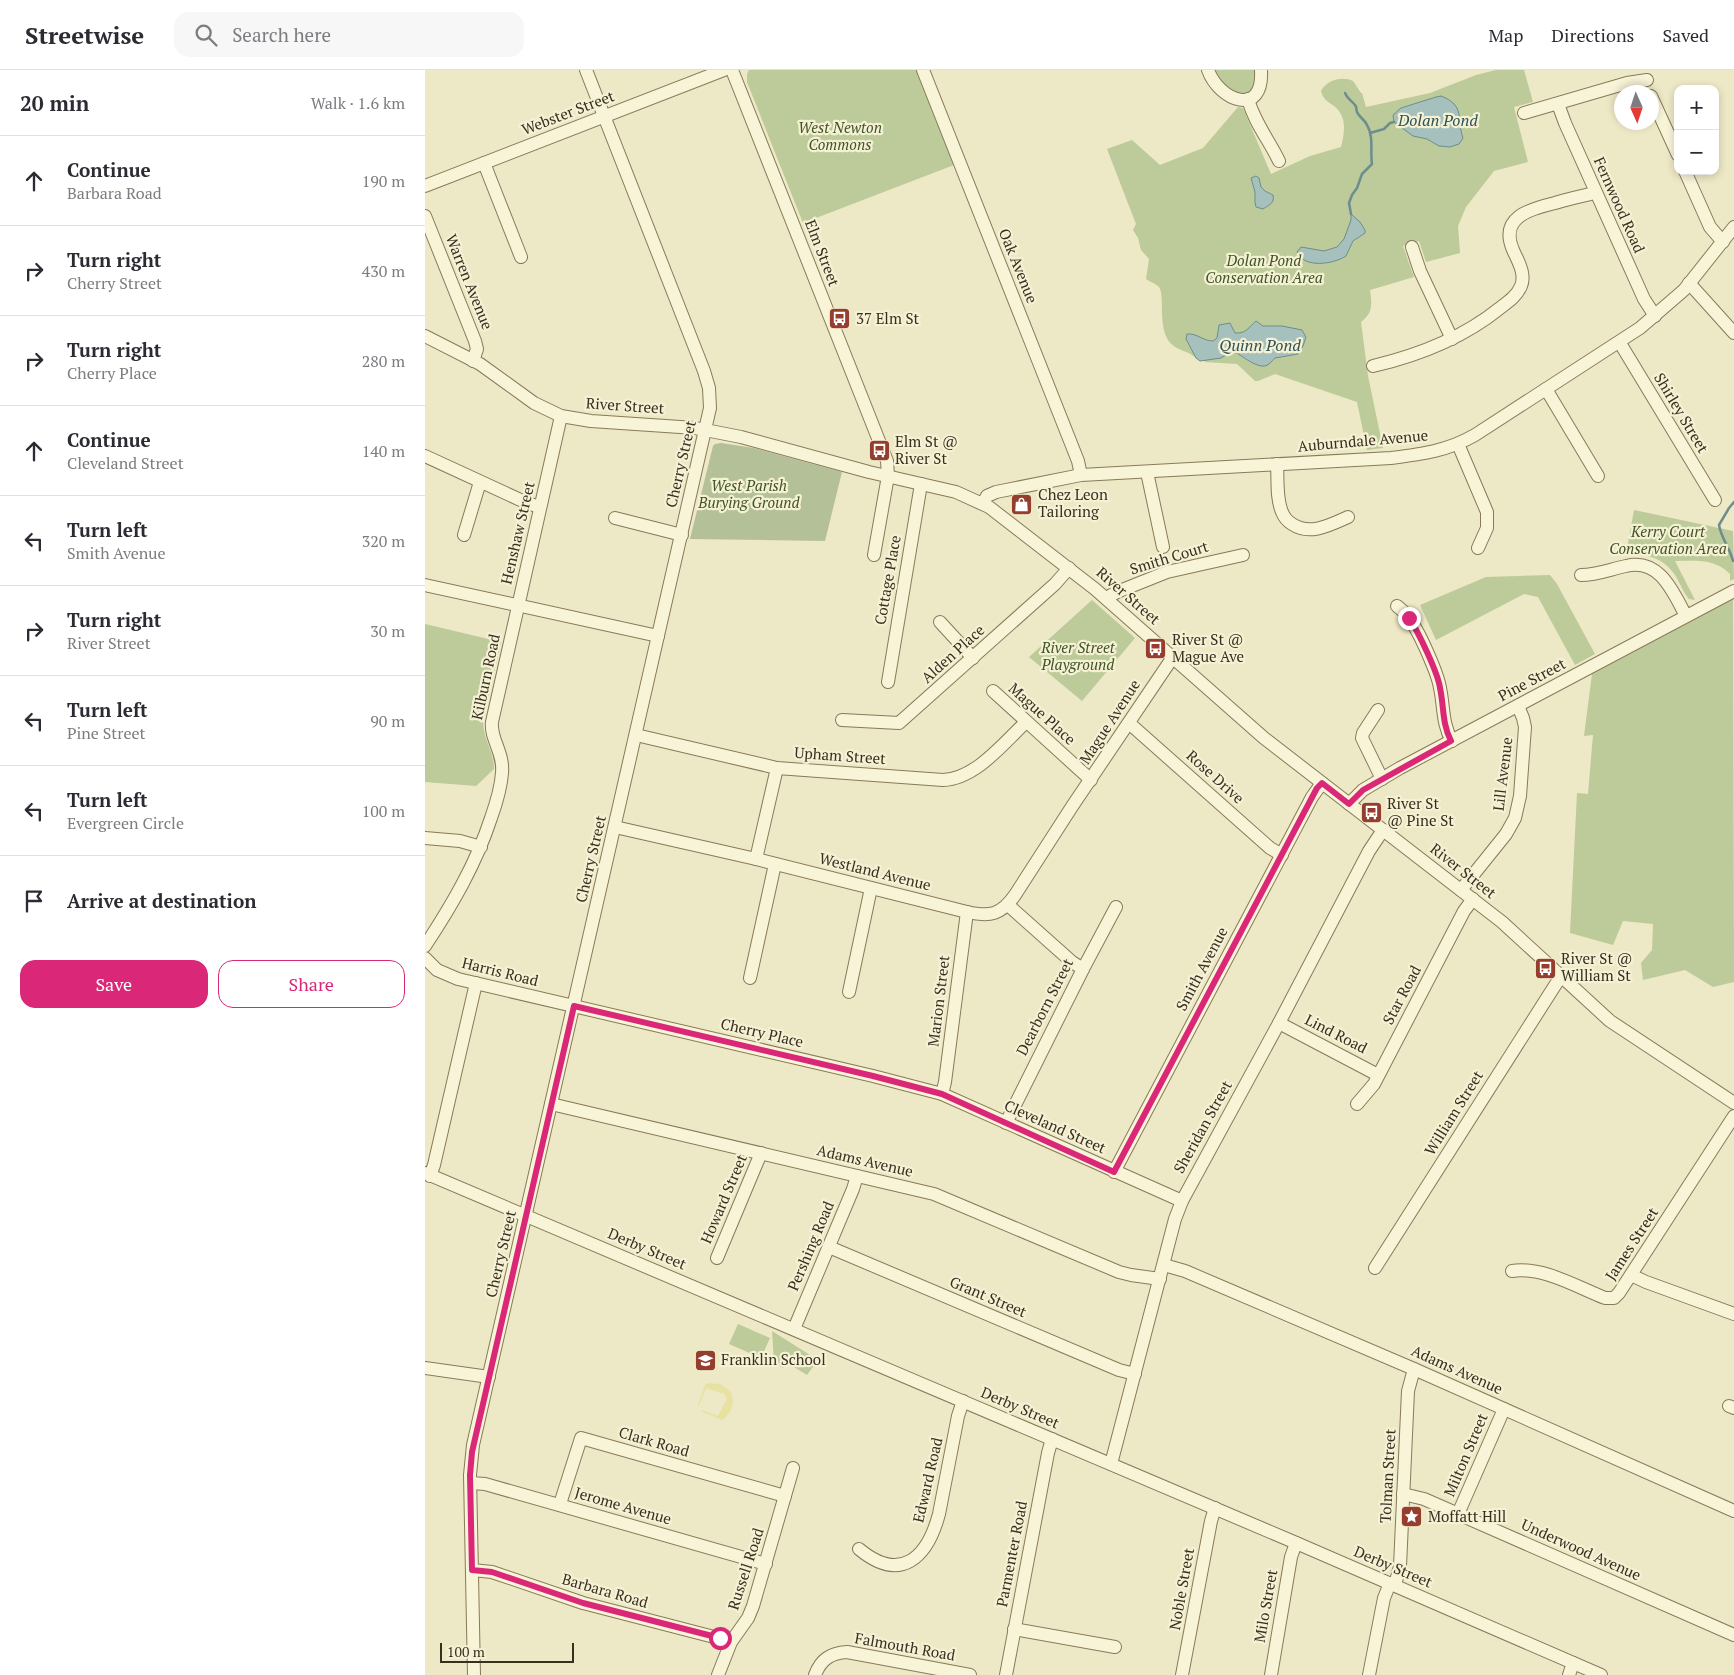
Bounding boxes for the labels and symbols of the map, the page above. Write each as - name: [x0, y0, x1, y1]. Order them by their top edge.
- street label: Webster Street: [518, 85, 617, 139]
- north arrow: [1614, 85, 1659, 130]
- water label: Dolan Pond: [1397, 109, 1478, 131]
- park label: West Newton Commons: [798, 117, 882, 154]
- street label: Fernwood Road: [1590, 153, 1650, 256]
- street label: Elm Street: [801, 216, 845, 289]
- street label: Oak Avenue: [995, 225, 1043, 306]
- street label: Warren Avenue: [442, 231, 498, 332]
- park label: Dolan Pond Conservation Area: [1205, 250, 1323, 287]
- bus stop icon: 37 Elm St: [828, 307, 852, 331]
- place label: 37 Elm St: [856, 308, 920, 328]
- water label: Quinn Pond: [1219, 334, 1301, 356]
- street label: Shirley Street: [1650, 369, 1714, 457]
- street label: River Street: [585, 392, 665, 418]
- street label: Cherry Street: [660, 418, 700, 509]
- street label: Auburndale Avenue: [1297, 424, 1429, 456]
- place label: Elm St @ River St: [895, 431, 958, 468]
- bus stop icon: Elm St @ River St: [867, 439, 891, 463]
- park label: West Parish Burying Ground: [697, 475, 801, 512]
- street label: Henshaw Street: [495, 479, 539, 586]
- place label: Chez Leon Tailoring: [1038, 484, 1108, 521]
- shop icon: Chez Leon Tailoring: [1010, 492, 1034, 516]
- park label: Kerry Court Conservation Area: [1609, 521, 1727, 558]
- street label: Cottage Place: [869, 534, 905, 626]
- street label: Smith Court: [1127, 536, 1211, 578]
- street label: River Street: [1093, 562, 1165, 629]
- route end: [1398, 607, 1421, 630]
- street label: Alden Place: [916, 620, 988, 687]
- place label: River St @ Mague Ave: [1172, 629, 1244, 666]
- street label: Kilburn Road: [466, 632, 504, 722]
- park label: River Street Playground: [1040, 637, 1116, 674]
- bus stop icon: River St @ Mague Ave: [1144, 637, 1168, 661]
- street label: Pine Street: [1494, 653, 1569, 705]
- street label: Mague Avenue: [1074, 675, 1144, 768]
- street label: Mague Place: [1005, 678, 1080, 749]
- street label: Lill Avenue: [1488, 736, 1516, 812]
- street label: Upham Street: [794, 742, 887, 768]
- street label: Rose Drive: [1183, 745, 1249, 807]
- place label: River St @ Pine St: [1387, 793, 1454, 830]
- bus stop icon: River St @ Pine St: [1359, 801, 1383, 825]
- street label: Cherry Street: [570, 813, 610, 904]
- street label: River Street: [1427, 838, 1501, 902]
- street label: Westland Avenue: [817, 847, 933, 895]
- street label: Smith Avenue: [1171, 923, 1232, 1014]
- place label: River St @ William St: [1561, 948, 1633, 985]
- street label: Harris Road: [460, 952, 541, 990]
- street label: Marion Street: [922, 954, 954, 1048]
- street label: Dearborn Street: [1011, 954, 1077, 1058]
- bus stop icon: River St @ William St: [1533, 956, 1557, 980]
- street label: Star Road: [1377, 962, 1425, 1028]
- street label: Lind Road: [1302, 1009, 1371, 1057]
- street label: Cherry Place: [719, 1013, 806, 1051]
- street label: William Street: [1419, 1066, 1487, 1159]
- street label: Sheridan Street: [1168, 1076, 1236, 1176]
- street label: Cleveland Street: [1001, 1095, 1110, 1158]
- street label: Adams Avenue: [815, 1139, 915, 1181]
- street label: Howard Street: [695, 1150, 751, 1246]
- street label: Pershing Road: [782, 1198, 838, 1293]
- street label: James Street: [1600, 1203, 1662, 1284]
- street label: Cherry Street: [480, 1208, 520, 1299]
- street label: Derby Street: [605, 1223, 690, 1274]
- street label: Grant Street: [947, 1271, 1030, 1321]
- street label: Adams Avenue: [1409, 1340, 1506, 1398]
- school or university icon: Franklin School: [693, 1348, 717, 1372]
- place label: Franklin School: [721, 1349, 826, 1369]
- street label: Derby Street: [978, 1382, 1063, 1433]
- street label: Milton Street: [1439, 1410, 1492, 1499]
- street label: Clark Road: [617, 1421, 692, 1461]
- street label: Tolman Street: [1375, 1428, 1399, 1524]
- street label: Edward Road: [908, 1435, 947, 1524]
- street label: Jerome Avenue: [573, 1482, 674, 1528]
- street label: Parmenter Road: [991, 1499, 1031, 1609]
- place icon: Moffatt Hill: [1400, 1505, 1424, 1529]
- place label: Moffatt Hill: [1428, 1506, 1506, 1526]
- street label: Underwood Avenue: [1518, 1514, 1644, 1584]
- street label: Russell Road: [722, 1525, 768, 1612]
- street label: Derby Street: [1351, 1541, 1436, 1592]
- street label: Noble Street: [1164, 1546, 1198, 1632]
- street label: Milo Street: [1249, 1567, 1281, 1644]
- street label: Barbara Road: [560, 1568, 651, 1612]
- route start: [709, 1627, 732, 1650]
- street label: Falmouth Road: [853, 1627, 957, 1665]
- scale bar: [440, 1640, 574, 1663]

